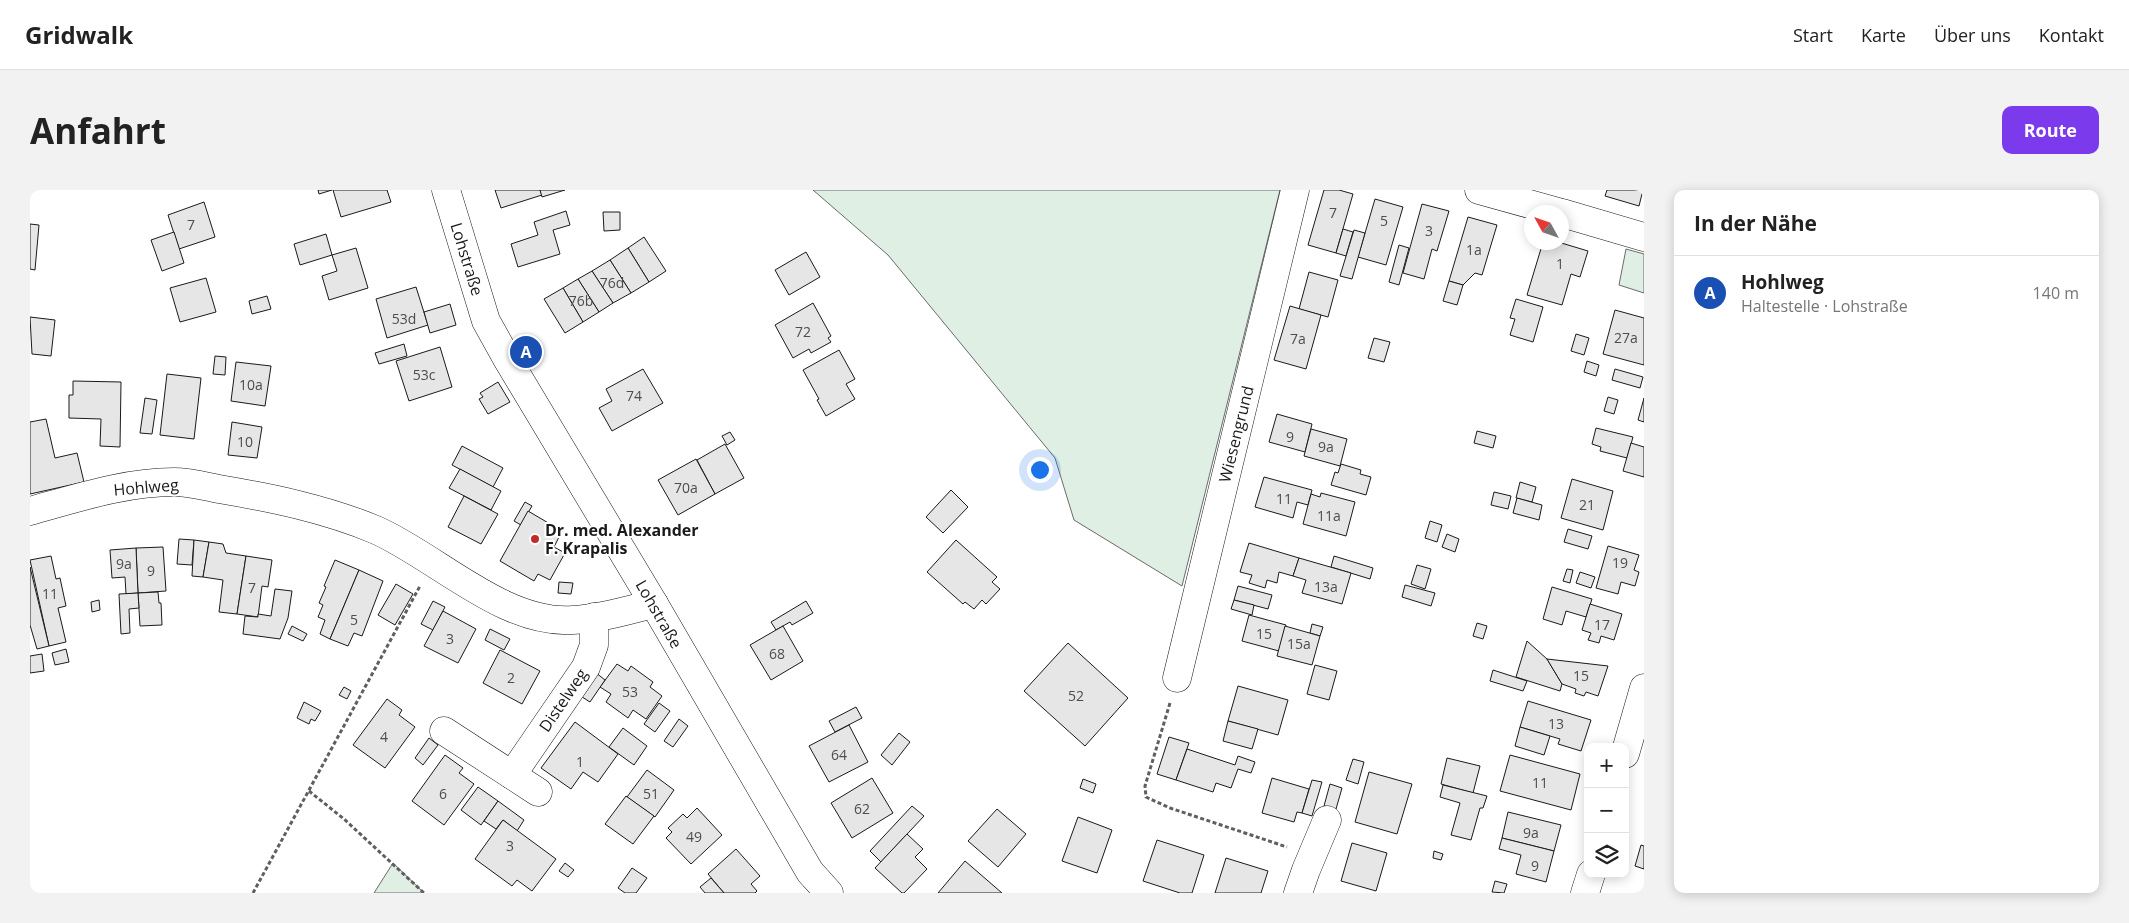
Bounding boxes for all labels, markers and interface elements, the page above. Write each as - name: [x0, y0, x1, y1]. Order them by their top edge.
- text: Gridwalk: [25, 18, 133, 51]
- text: Start: [1793, 23, 1833, 47]
- text: Karte: [1861, 23, 1906, 47]
- text: Über uns: [1934, 23, 2011, 47]
- text: Kontakt: [2039, 23, 2104, 47]
- button: Route: [2002, 106, 2099, 154]
- text: Anfahrt: [30, 107, 166, 154]
- house number: 7: [1329, 203, 1337, 222]
- north arrow: [1524, 205, 1569, 250]
- text: In der Nähe: [1694, 209, 1817, 237]
- house number: 5: [1380, 211, 1388, 230]
- house number: 7: [187, 215, 195, 234]
- street label: Lohstraße: [445, 220, 489, 298]
- house number: 3: [1425, 221, 1433, 240]
- house number: 1a: [1466, 240, 1482, 259]
- house number: 1: [1556, 254, 1564, 273]
- text: Hohlweg: [1741, 269, 1824, 295]
- house number: 76d: [600, 273, 624, 292]
- text: A: [1704, 282, 1716, 304]
- text: 140 m: [2033, 282, 2079, 304]
- house number: 76b: [569, 291, 593, 310]
- text: Haltestelle · Lohstraße: [1741, 295, 1908, 317]
- house number: 53d: [392, 309, 416, 328]
- house number: 72: [795, 322, 811, 341]
- house number: 27a: [1614, 328, 1638, 347]
- house number: 7a: [1290, 329, 1306, 348]
- pin: A: [510, 333, 542, 371]
- house number: 53c: [413, 365, 436, 384]
- house number: 10a: [239, 375, 263, 394]
- street label: Wiesengrund: [1213, 383, 1259, 485]
- house number: 74: [626, 386, 642, 405]
- house number: 9: [1286, 427, 1294, 446]
- house number: 10: [237, 432, 253, 451]
- house number: 9a: [1318, 437, 1334, 456]
- your location: [1027, 457, 1053, 483]
- street label: Hohlweg: [112, 473, 180, 501]
- house number: 70a: [674, 478, 698, 497]
- house number: 11: [1276, 489, 1292, 508]
- house number: 21: [1579, 495, 1595, 514]
- house number: 11a: [1317, 506, 1341, 525]
- place label: Dr. med. Alexander F. Krapalis: [545, 519, 698, 559]
- marker: Dr. med. Alexander F. Krapalis: [529, 533, 541, 545]
- house number: 19: [1612, 553, 1628, 572]
- house number: 9a: [116, 554, 132, 573]
- house number: 9: [147, 561, 155, 580]
- street label: Lohstraße: [631, 576, 687, 652]
- house number: 13a: [1314, 577, 1338, 596]
- house number: 7: [248, 578, 256, 597]
- house number: 11: [42, 584, 58, 603]
- house number: 5: [350, 610, 358, 629]
- house number: 17: [1594, 615, 1610, 634]
- house number: 15: [1256, 624, 1272, 643]
- house number: 3: [446, 629, 454, 648]
- house number: 15a: [1287, 634, 1311, 653]
- house number: 68: [769, 644, 785, 663]
- street label: Distelweg: [534, 664, 592, 736]
- house number: 15: [1573, 666, 1589, 685]
- house number: 2: [507, 668, 515, 687]
- house number: 53: [622, 682, 638, 701]
- house number: 52: [1068, 686, 1084, 705]
- house number: 13: [1548, 714, 1564, 733]
- house number: 4: [380, 727, 388, 746]
- map controls: [1584, 743, 1629, 878]
- button: +: [1584, 743, 1629, 788]
- house number: 64: [831, 745, 847, 764]
- house number: 1: [576, 752, 584, 771]
- house number: 11: [1532, 773, 1548, 792]
- house number: 6: [439, 784, 447, 803]
- house number: 51: [643, 784, 659, 803]
- button: −: [1584, 788, 1629, 833]
- house number: 62: [854, 799, 870, 818]
- house number: 9a: [1523, 823, 1539, 842]
- house number: 49: [686, 827, 702, 846]
- button: layers: [1584, 833, 1629, 878]
- house number: 3: [506, 836, 514, 855]
- house number: 9: [1531, 856, 1539, 875]

